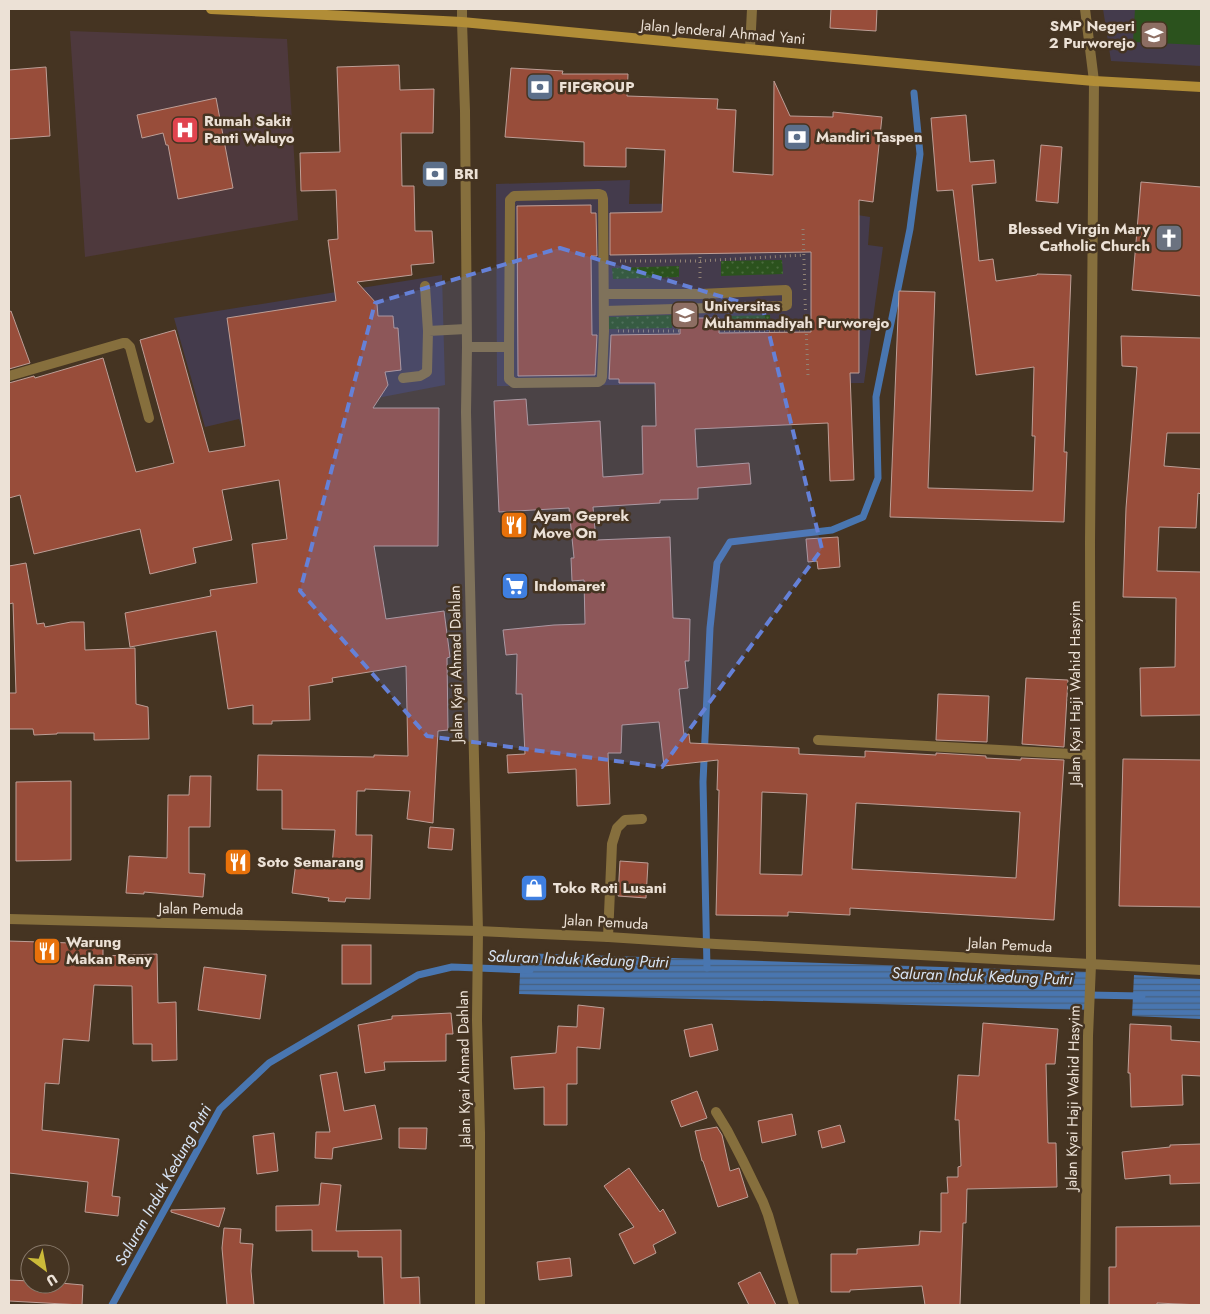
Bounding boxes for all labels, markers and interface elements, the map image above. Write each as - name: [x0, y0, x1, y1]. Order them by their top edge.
- street label: Jalan Jenderal Ahmad Yani: [638, 14, 806, 50]
- place label: SMP Negeri 2 Purworejo: [1049, 15, 1135, 54]
- school or university icon: SMP Negeri 2 Purworejo: [1139, 20, 1169, 50]
- bank icon: FIFGROUP: [525, 72, 555, 102]
- place label: FIFGROUP: [559, 76, 634, 98]
- place label: Rumah Sakit Panti Waluyo: [204, 110, 295, 149]
- hospital icon: Rumah Sakit Panti Waluyo: [170, 115, 200, 145]
- bank icon: Mandiri Taspen: [782, 122, 812, 152]
- place label: Mandiri Taspen: [816, 126, 923, 148]
- bank icon: BRI: [420, 159, 450, 189]
- place label: BRI: [454, 163, 478, 185]
- place label: Blessed Virgin Mary Catholic Church: [1008, 218, 1150, 257]
- church icon: Blessed Virgin Mary Catholic Church: [1154, 223, 1184, 253]
- place label: Universitas Muhammadiyah Purworejo: [704, 295, 890, 334]
- school or university icon: Universitas Muhammadiyah Purworejo: [670, 300, 700, 330]
- place label: Ayam Geprek Move On: [532, 505, 630, 544]
- restaurant icon: Ayam Geprek Move On: [499, 510, 529, 540]
- supermarket icon: Indomaret: [500, 571, 530, 601]
- place label: Indomaret: [534, 575, 605, 597]
- street label: Jalan Kyai Ahmad Dahlan: [444, 585, 468, 745]
- street label: Jalan Kyai Haji Wahid Hasyim: [1064, 600, 1086, 788]
- restaurant icon: Soto Semarang: [223, 847, 253, 877]
- place label: Soto Semarang: [257, 851, 364, 873]
- shop icon: Toko Roti Lusani: [519, 873, 549, 903]
- place label: Toko Roti Lusani: [553, 877, 666, 899]
- street label: Jalan Pemuda: [156, 897, 244, 921]
- street label: Jalan Pemuda: [561, 909, 649, 935]
- place label: Warung Makan Reny: [66, 931, 152, 970]
- street label: Jalan Pemuda: [965, 932, 1053, 958]
- restaurant icon: Warung Makan Reny: [32, 936, 62, 966]
- water label: Saluran Induk Kedung Putri: [487, 944, 670, 974]
- water label: Saluran Induk Kedung Putri: [891, 961, 1074, 991]
- street label: Jalan Kyai Ahmad Dahlan: [452, 990, 476, 1150]
- street label: Jalan Kyai Haji Wahid Hasyim: [1060, 1005, 1086, 1193]
- water label: Saluran Induk Kedung Putri: [109, 1099, 217, 1270]
- north arrow: [20, 1244, 70, 1294]
- text: U: [42, 1269, 61, 1291]

